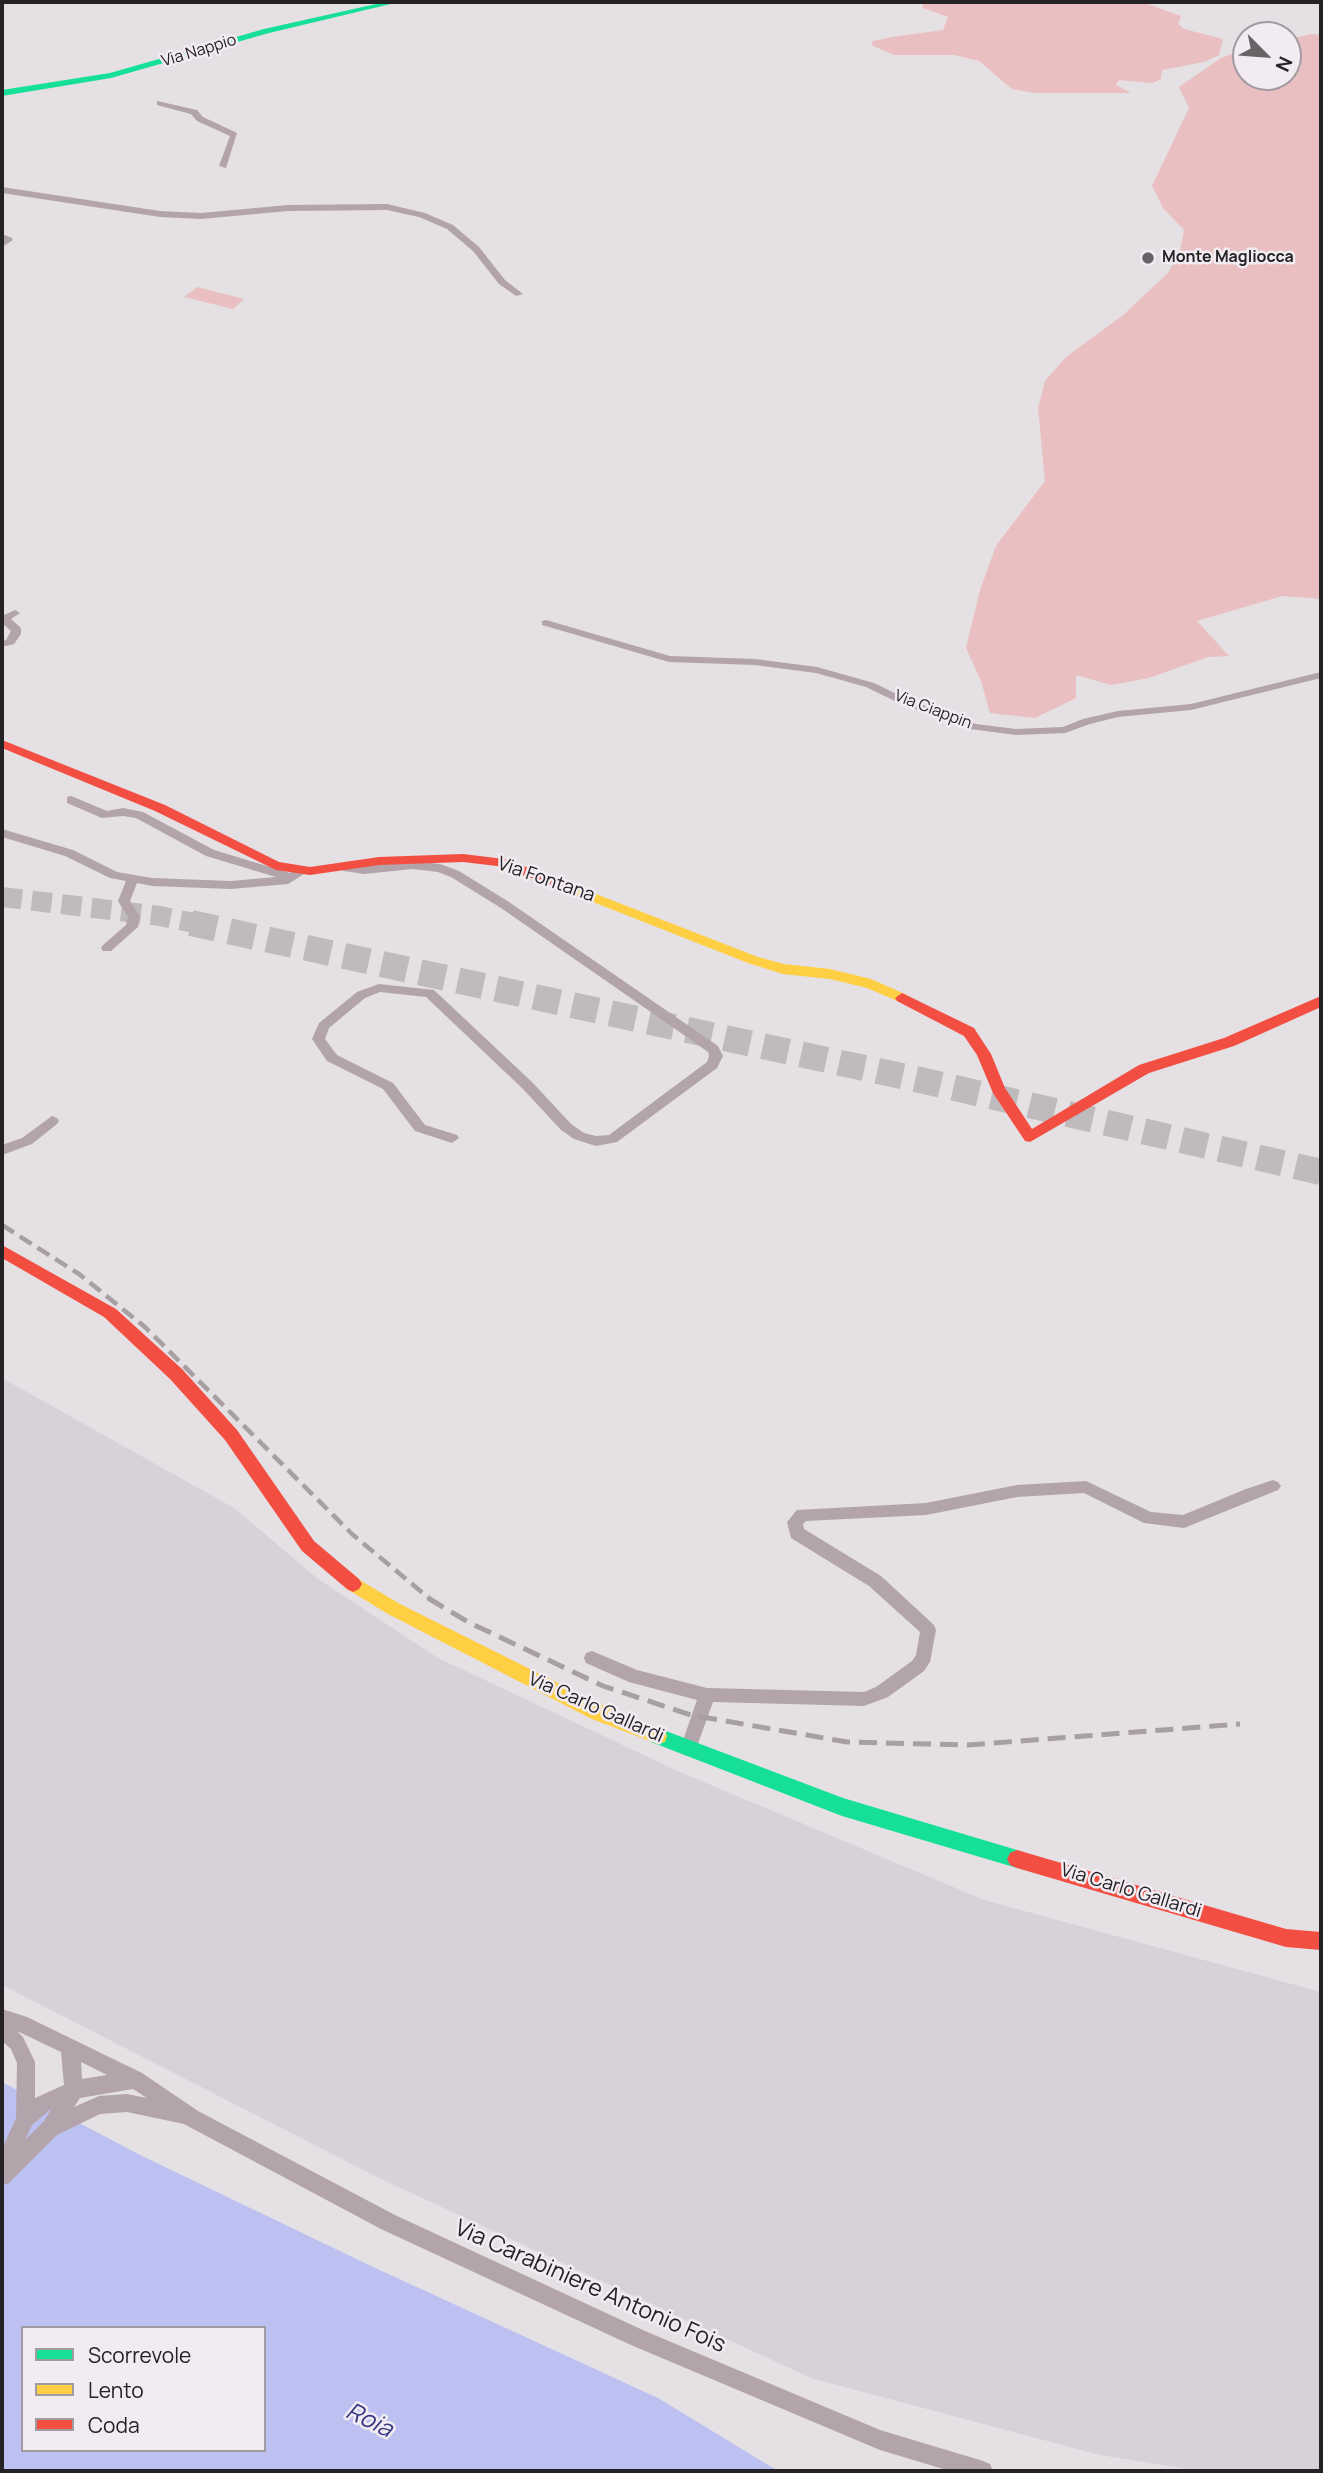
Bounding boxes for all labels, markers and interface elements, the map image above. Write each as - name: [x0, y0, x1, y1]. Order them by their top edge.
- north arrow: [1232, 21, 1302, 91]
- street label: Via Nappio: [159, 31, 239, 71]
- text: N: [1270, 52, 1299, 76]
- place label: Monte Magliocca: [1162, 248, 1294, 268]
- marker: Monte Magliocca: [1140, 250, 1156, 266]
- street label: Via Ciappin: [892, 686, 974, 734]
- street label: Via Fontana: [494, 853, 598, 907]
- street label: Via Carlo Gallardi: [525, 1668, 667, 1748]
- street label: Via Carlo Gallardi: [1058, 1859, 1204, 1923]
- street label: Via Carabiniere Antonio Fois: [450, 2215, 730, 2359]
- legend: [21, 2326, 266, 2452]
- text: Scorrevole: [88, 2341, 191, 2369]
- text: Lento: [88, 2376, 144, 2404]
- water label: Roia: [341, 2397, 397, 2445]
- text: Coda: [88, 2411, 140, 2439]

